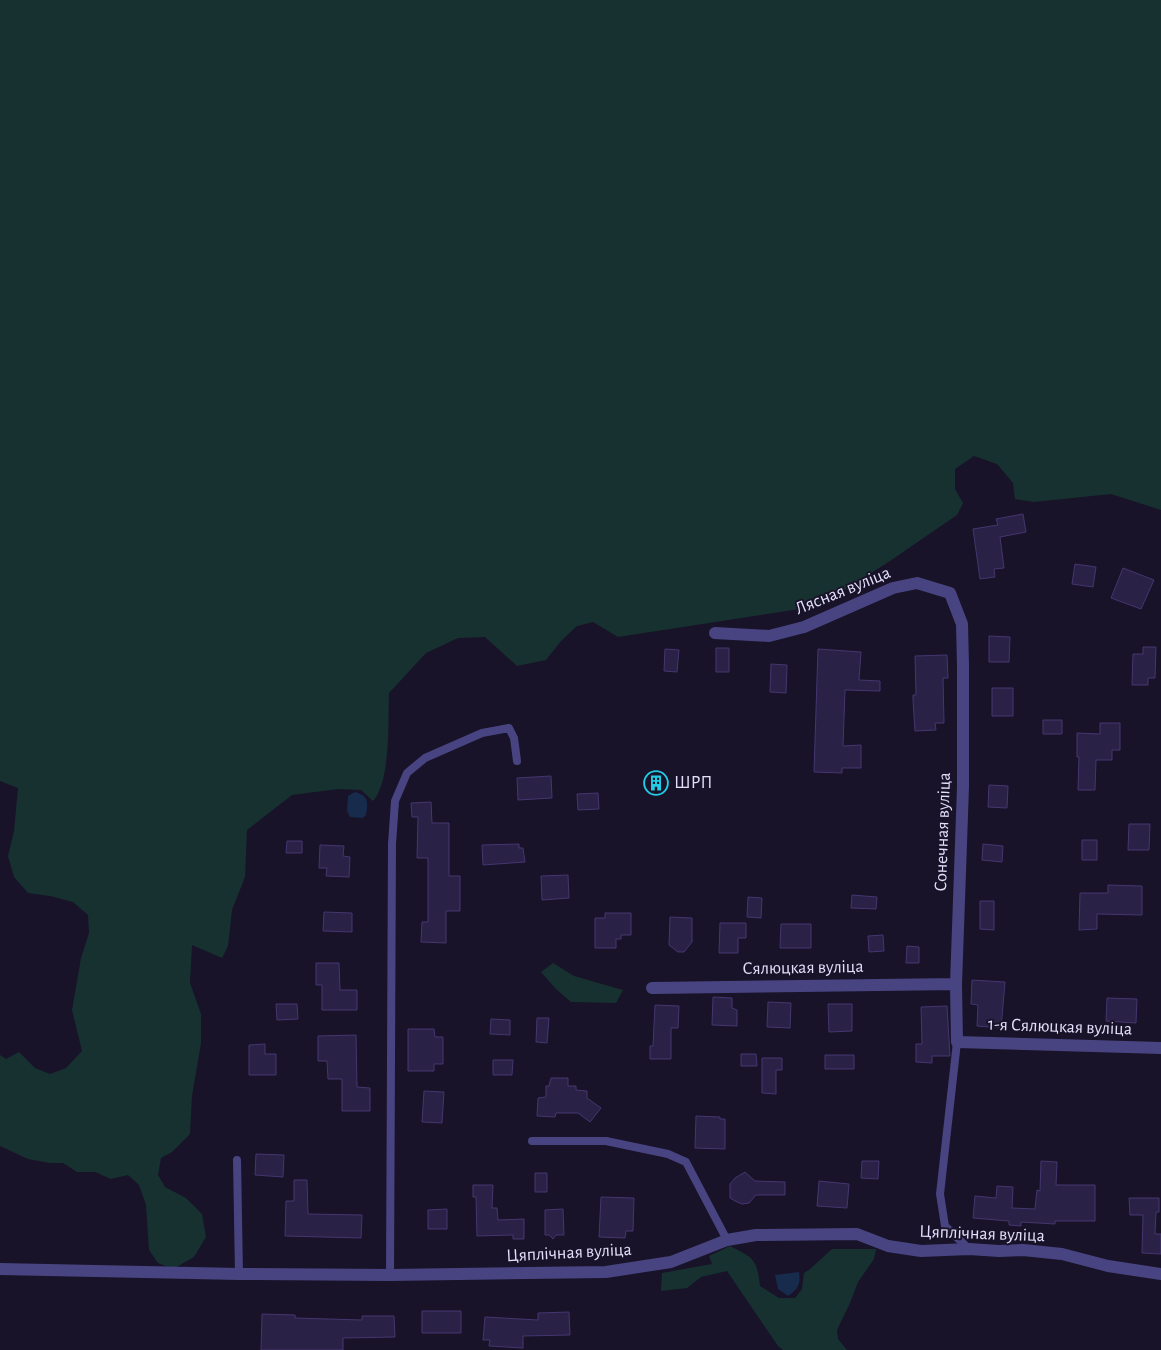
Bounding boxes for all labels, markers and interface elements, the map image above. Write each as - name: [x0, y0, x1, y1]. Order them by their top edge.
- street label: Лясная вуліца: [793, 564, 893, 618]
- building icon: ШРП: [643, 770, 669, 796]
- street label: Сонечная вуліца: [932, 772, 954, 892]
- place label: ШРП: [674, 774, 712, 792]
- street label: Сялюцкая вуліца: [742, 958, 864, 978]
- street label: 1-я Сялюцкая вуліца: [988, 1015, 1132, 1039]
- street label: Цяплічная вуліца: [919, 1223, 1045, 1245]
- street label: Цяплічная вуліца: [506, 1241, 632, 1265]

